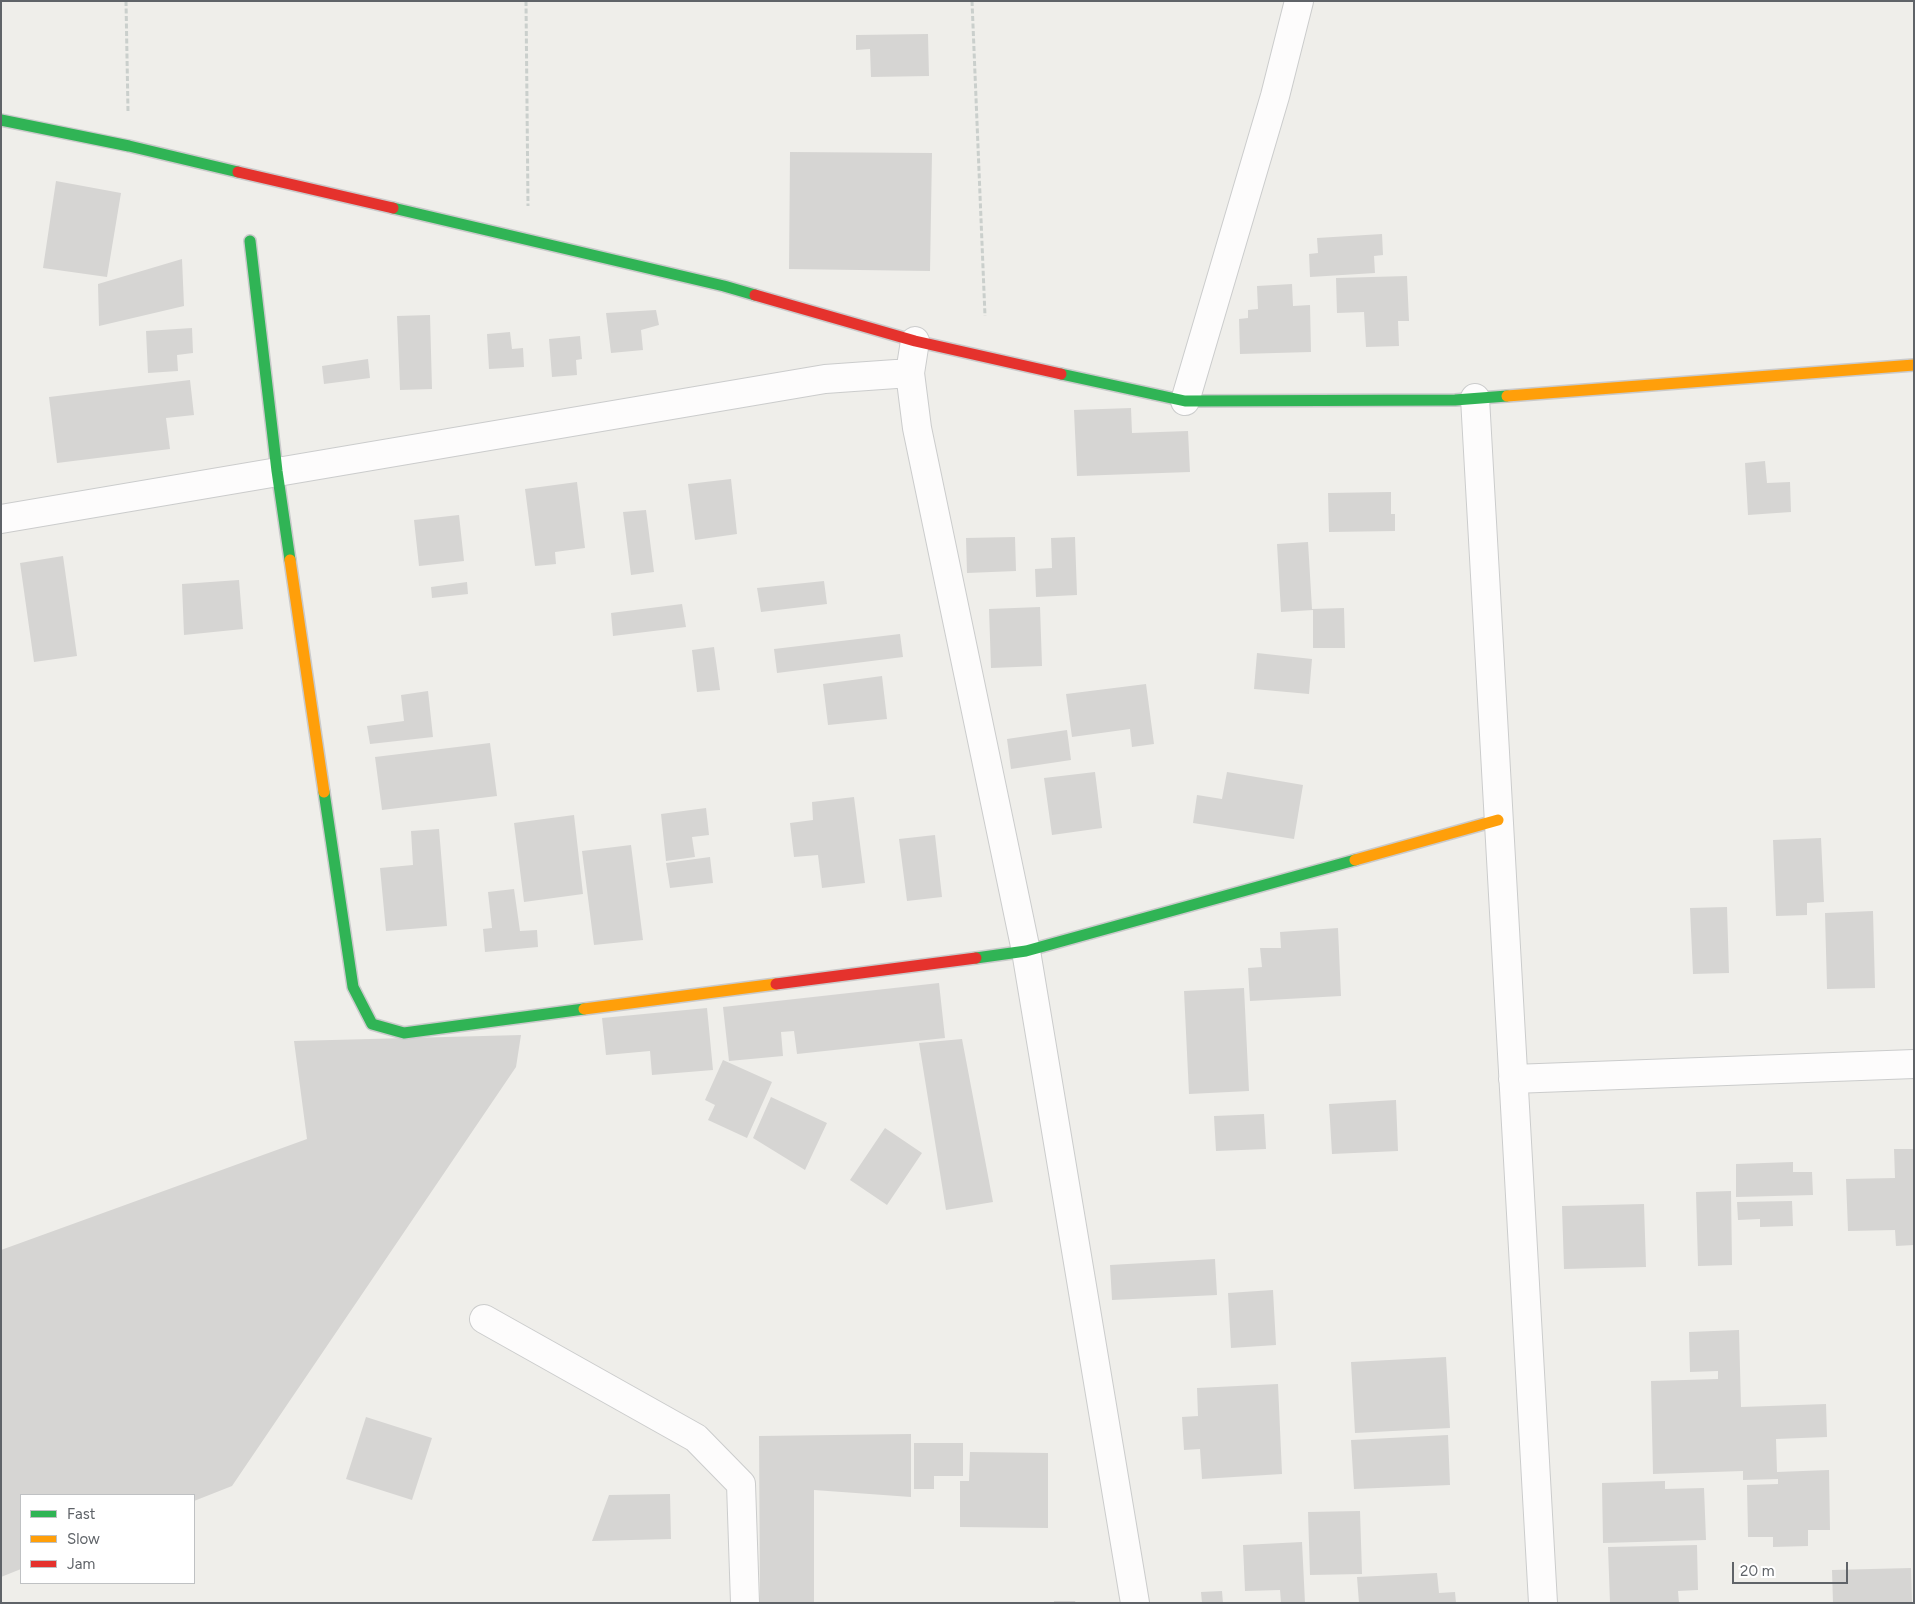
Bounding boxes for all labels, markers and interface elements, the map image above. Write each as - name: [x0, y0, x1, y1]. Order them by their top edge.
- legend: [20, 1494, 195, 1584]
- text: Fast: [67, 1505, 95, 1523]
- text: Slow: [67, 1530, 100, 1548]
- scale bar: [1735, 1552, 1851, 1584]
- text: Jam: [67, 1555, 95, 1573]
- text: 20 m: [1740, 1562, 1774, 1580]

